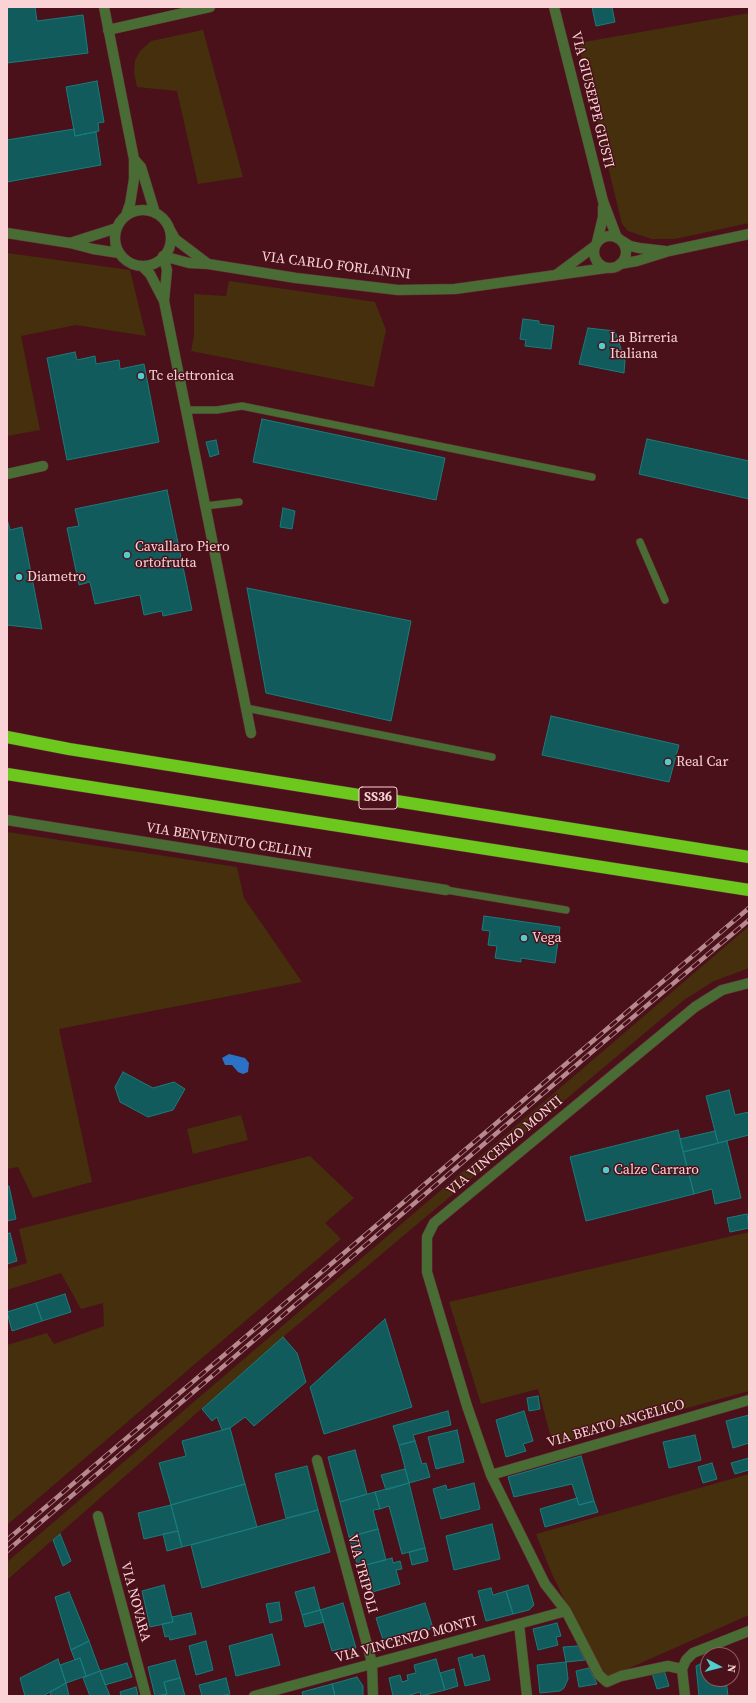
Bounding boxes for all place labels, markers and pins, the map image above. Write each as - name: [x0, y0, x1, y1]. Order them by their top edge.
- place label: La Birreria Italiana: [610, 330, 678, 362]
- marker: La Birreria Italiana: [597, 341, 607, 351]
- place label: Tc elettronica: [149, 368, 234, 384]
- marker: Tc elettronica: [136, 371, 146, 381]
- place label: Cavallaro Piero ortofrutta: [135, 539, 230, 572]
- marker: Cavallaro Piero ortofrutta: [122, 550, 132, 560]
- place label: Diametro: [27, 569, 86, 585]
- marker: Diametro: [14, 572, 24, 582]
- place label: Real Car: [676, 754, 728, 770]
- marker: Real Car: [663, 757, 673, 767]
- place label: Vega: [532, 930, 562, 946]
- marker: Vega: [519, 933, 529, 943]
- place label: Calze Carraro: [614, 1162, 699, 1178]
- marker: Calze Carraro: [601, 1165, 611, 1175]

